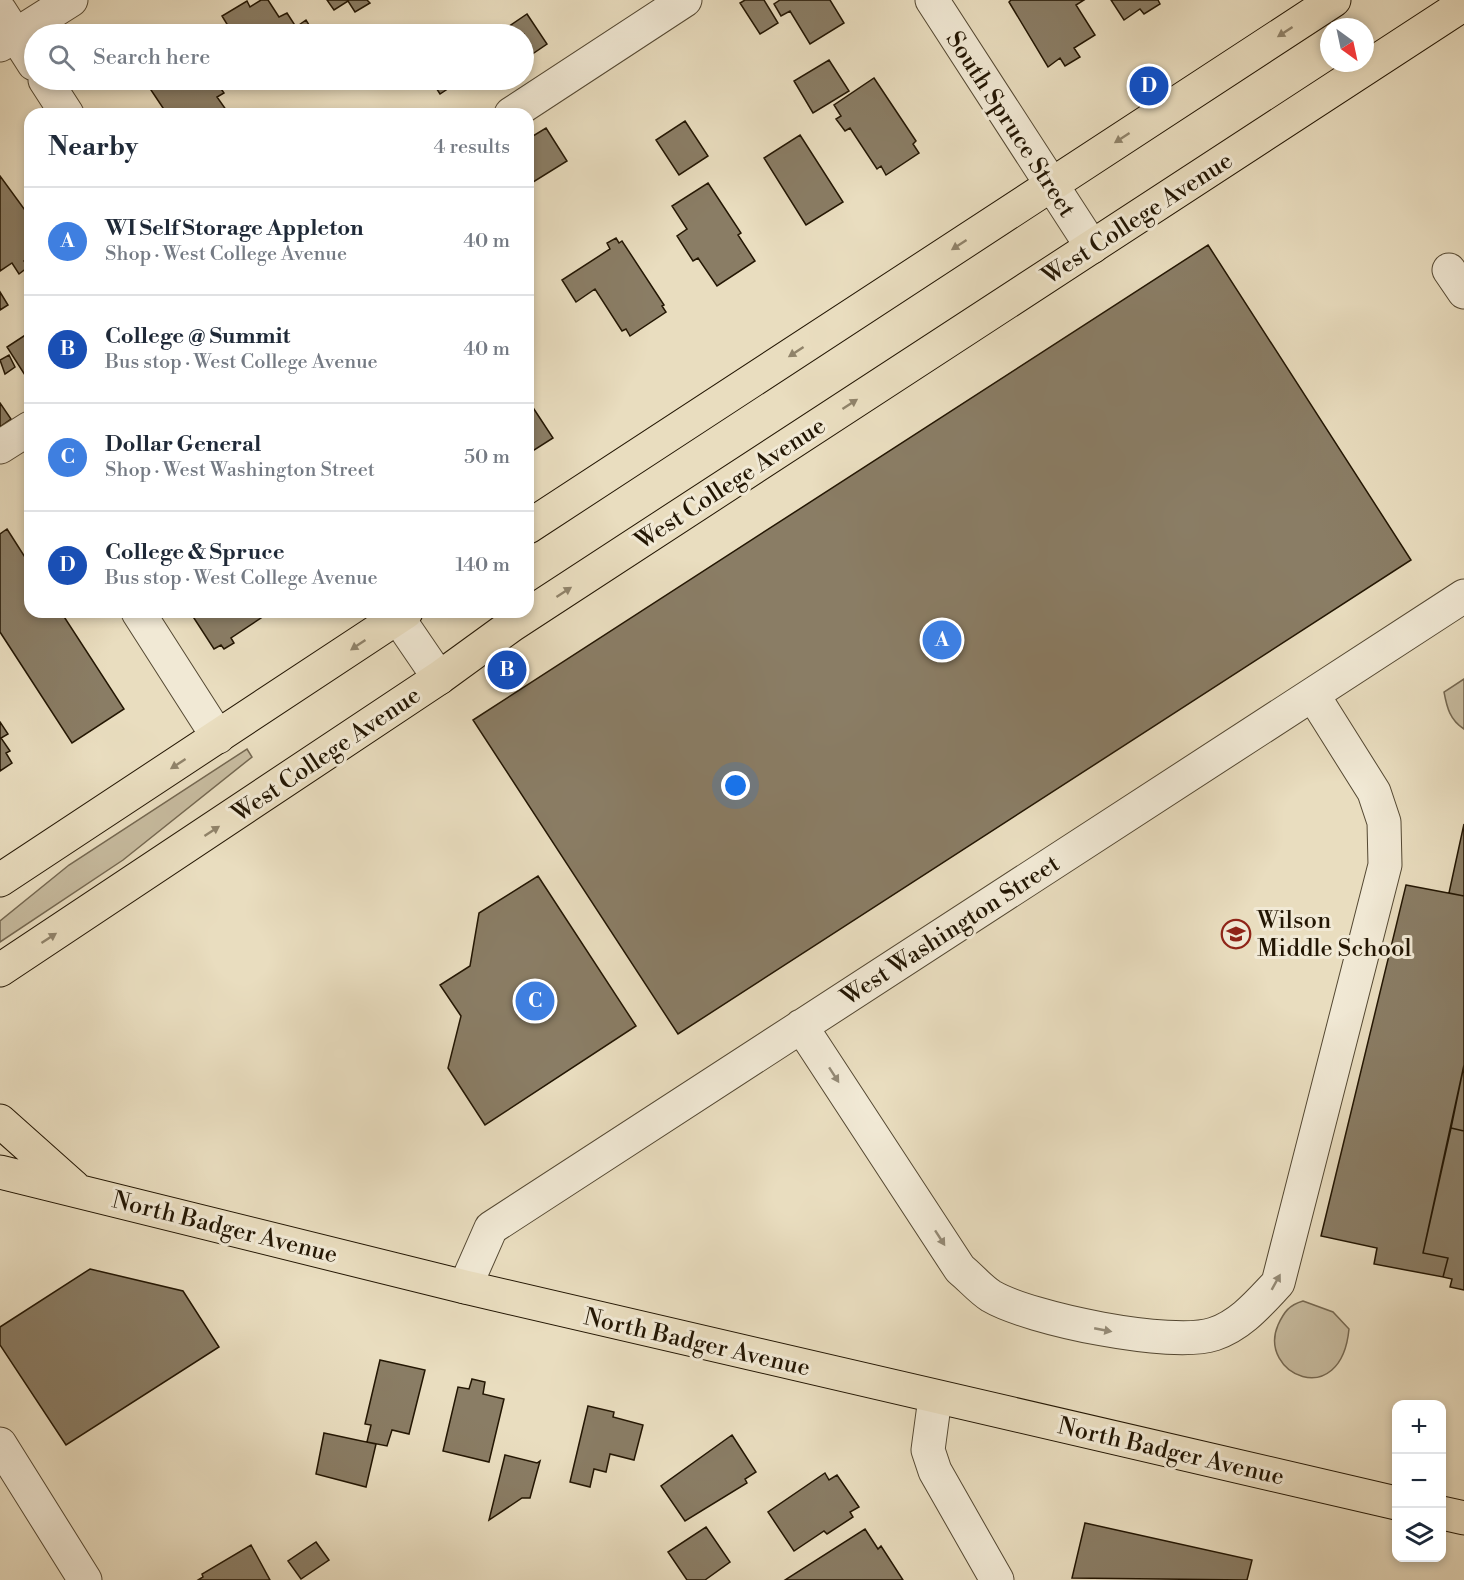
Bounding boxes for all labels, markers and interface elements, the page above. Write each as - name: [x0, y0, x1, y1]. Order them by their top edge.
- north arrow: [1320, 18, 1374, 72]
- search box: [24, 24, 534, 90]
- street label: South Spruce Street: [939, 26, 1082, 224]
- one-way arrow: [1277, 26, 1293, 37]
- icon: search: [45, 41, 78, 74]
- text: Search here: [93, 44, 210, 71]
- pin: D: [1130, 64, 1168, 109]
- text: Nearby: [48, 131, 138, 163]
- one-way arrow: [1114, 133, 1130, 144]
- text: 4 results: [433, 135, 510, 160]
- street label: West College Avenue: [1036, 146, 1238, 292]
- text: WI Self Storage Appleton: [105, 215, 364, 242]
- text: A: [60, 229, 75, 254]
- text: 40 m: [463, 229, 510, 254]
- one-way arrow: [951, 239, 967, 251]
- text: Shop · West College Avenue: [105, 242, 347, 267]
- text: College @ Summit: [105, 323, 290, 350]
- text: B: [60, 337, 75, 362]
- text: 40 m: [463, 337, 510, 362]
- one-way arrow: [788, 346, 804, 358]
- text: Bus stop · West College Avenue: [105, 350, 378, 375]
- one-way arrow: [842, 399, 859, 410]
- street label: West College Avenue: [629, 411, 831, 557]
- text: Dollar General: [105, 431, 261, 458]
- text: C: [60, 445, 75, 470]
- text: 50 m: [464, 445, 510, 470]
- text: Shop · West Washington Street: [105, 458, 375, 483]
- text: College & Spruce: [105, 539, 284, 566]
- text: D: [60, 553, 75, 578]
- text: 140 m: [455, 553, 510, 578]
- text: Bus stop · West College Avenue: [105, 566, 378, 591]
- one-way arrow: [556, 586, 572, 597]
- pin: A: [922, 618, 962, 662]
- one-way arrow: [350, 639, 366, 650]
- pin: B: [488, 648, 526, 692]
- street label: West College Avenue: [226, 681, 427, 830]
- one-way arrow: [169, 758, 186, 769]
- your location: [721, 771, 750, 800]
- one-way arrow: [203, 825, 219, 837]
- street label: West Washington Street: [835, 849, 1066, 1013]
- place label: Wilson Middle School: [1256, 906, 1412, 964]
- school or university icon: Wilson Middle School: [1220, 918, 1252, 950]
- one-way arrow: [41, 933, 57, 944]
- pin: C: [516, 978, 554, 1024]
- one-way arrow: [828, 1067, 839, 1083]
- street label: North Badger Avenue: [109, 1185, 341, 1271]
- one-way arrow: [934, 1230, 946, 1246]
- one-way arrow: [1270, 1273, 1281, 1290]
- street label: North Badger Avenue: [581, 1302, 813, 1384]
- one-way arrow: [1094, 1325, 1113, 1334]
- map controls: [1392, 1400, 1446, 1562]
- button: +: [1392, 1400, 1446, 1454]
- street label: North Badger Avenue: [1055, 1411, 1287, 1493]
- button: −: [1392, 1454, 1446, 1508]
- button: layers: [1392, 1508, 1446, 1562]

